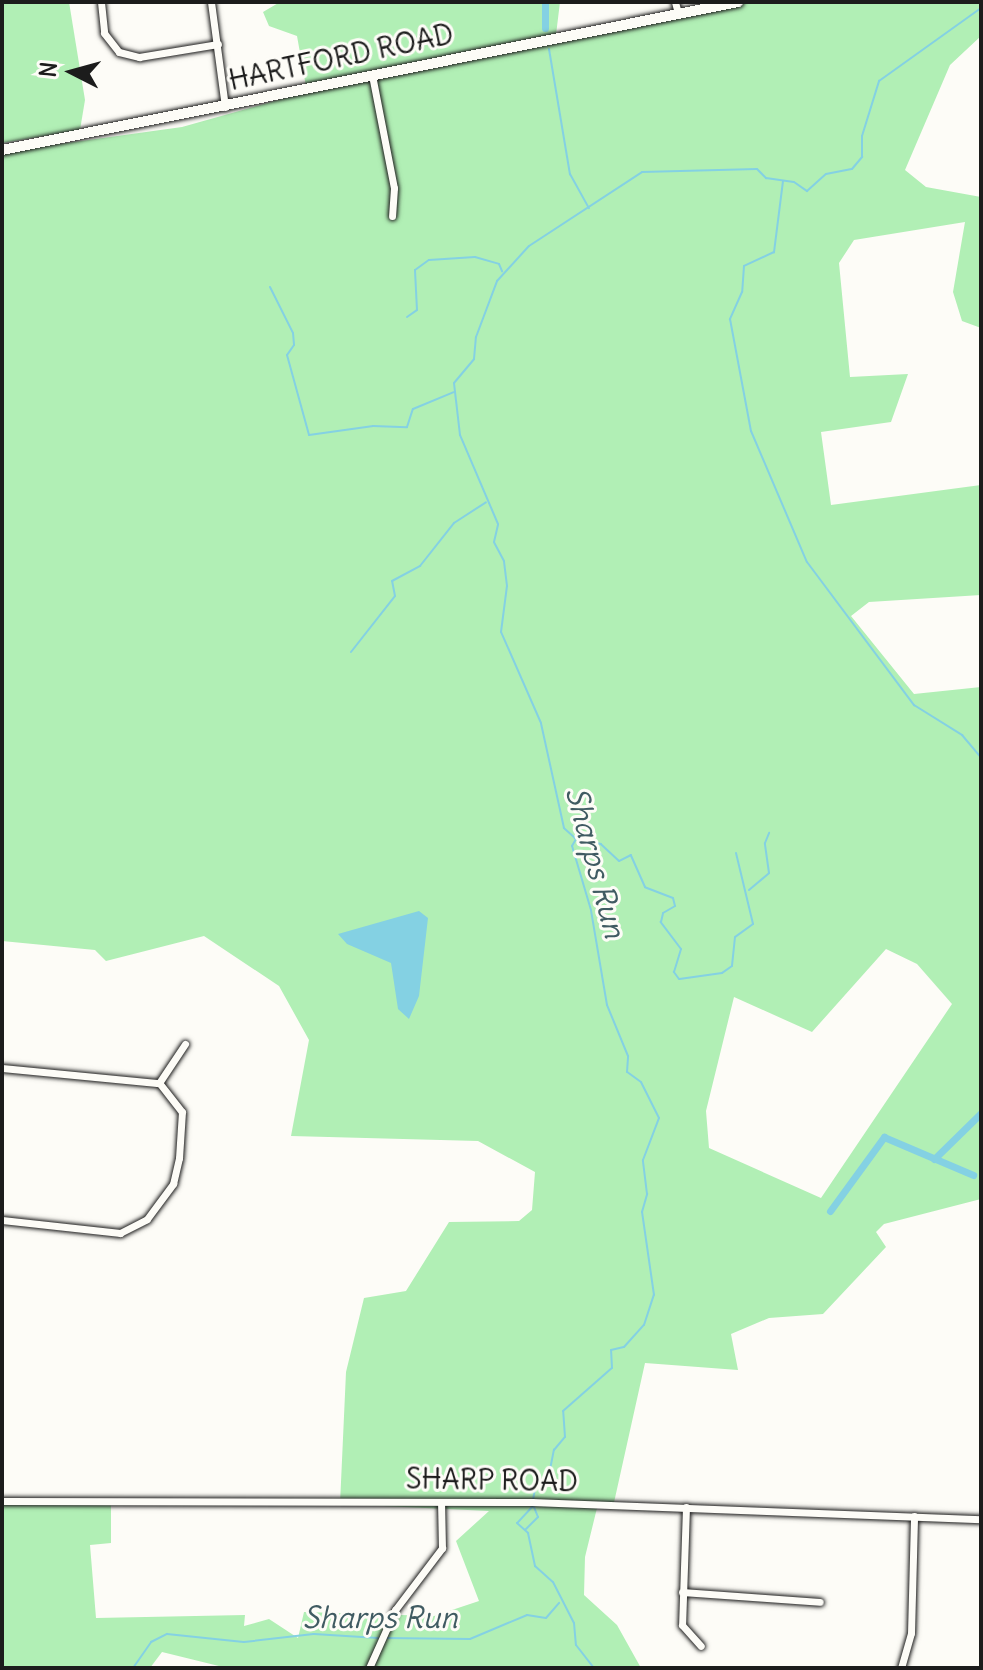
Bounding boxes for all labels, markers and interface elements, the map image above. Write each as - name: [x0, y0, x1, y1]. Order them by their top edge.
- street label: HARTFORD ROAD: [226, 17, 456, 97]
- north arrow: [32, 32, 112, 112]
- text: N: [33, 60, 63, 79]
- water label: Sharps Run: [559, 782, 633, 942]
- street label: SHARP ROAD: [406, 1462, 578, 1498]
- water label: Sharps Run: [302, 1599, 458, 1635]

